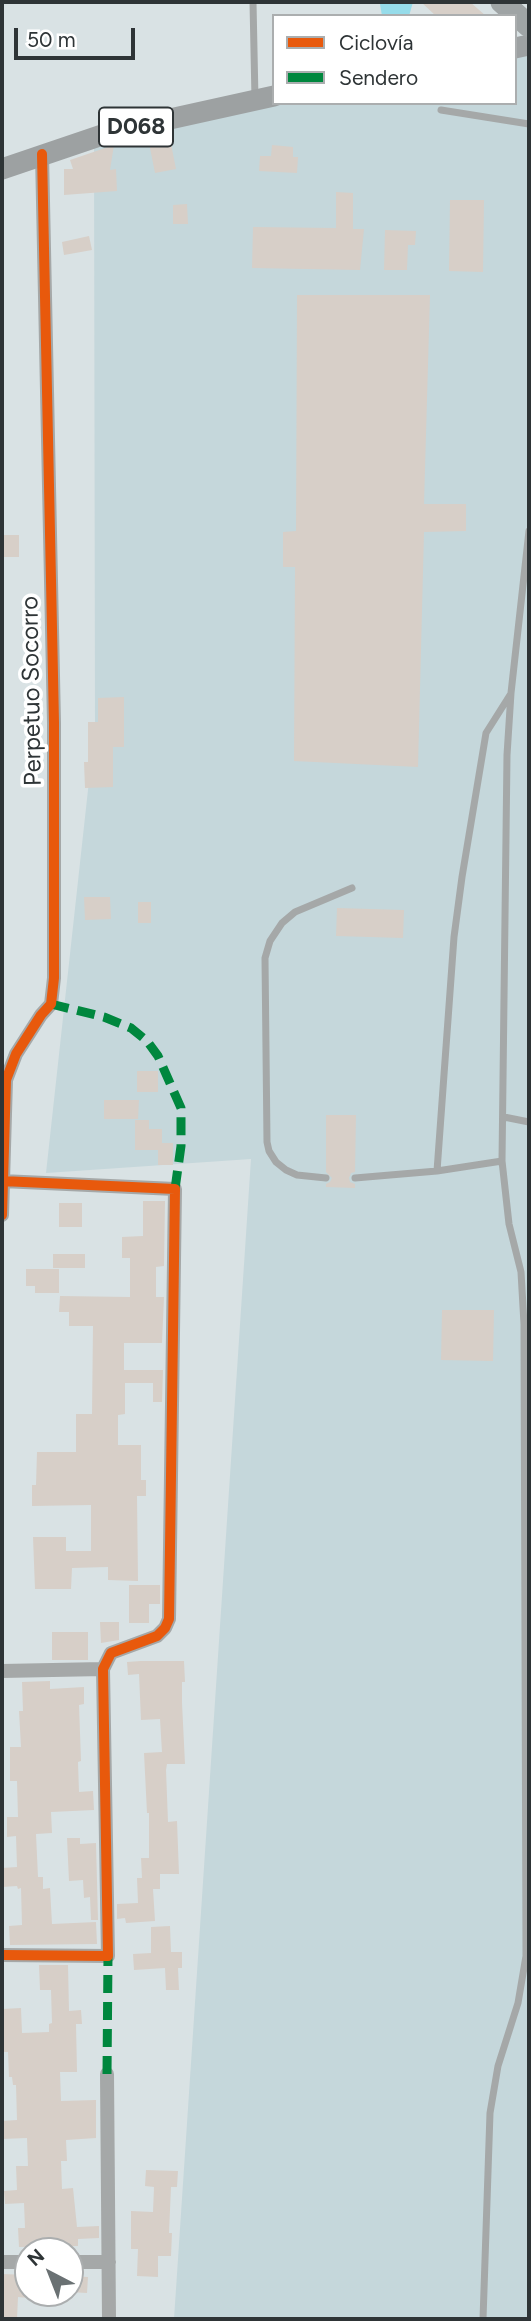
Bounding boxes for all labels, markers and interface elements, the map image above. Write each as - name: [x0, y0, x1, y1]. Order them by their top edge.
- scale bar: [18, 14, 138, 58]
- legend: [272, 14, 517, 105]
- text: 50 m: [27, 27, 76, 52]
- text: Ciclovía: [339, 30, 413, 55]
- text: Sendero: [339, 65, 418, 90]
- road number: D068: [99, 108, 173, 146]
- street label: Perpetuo Socorro: [16, 596, 48, 786]
- north arrow: [14, 2237, 84, 2307]
- text: N: [23, 2244, 49, 2271]

